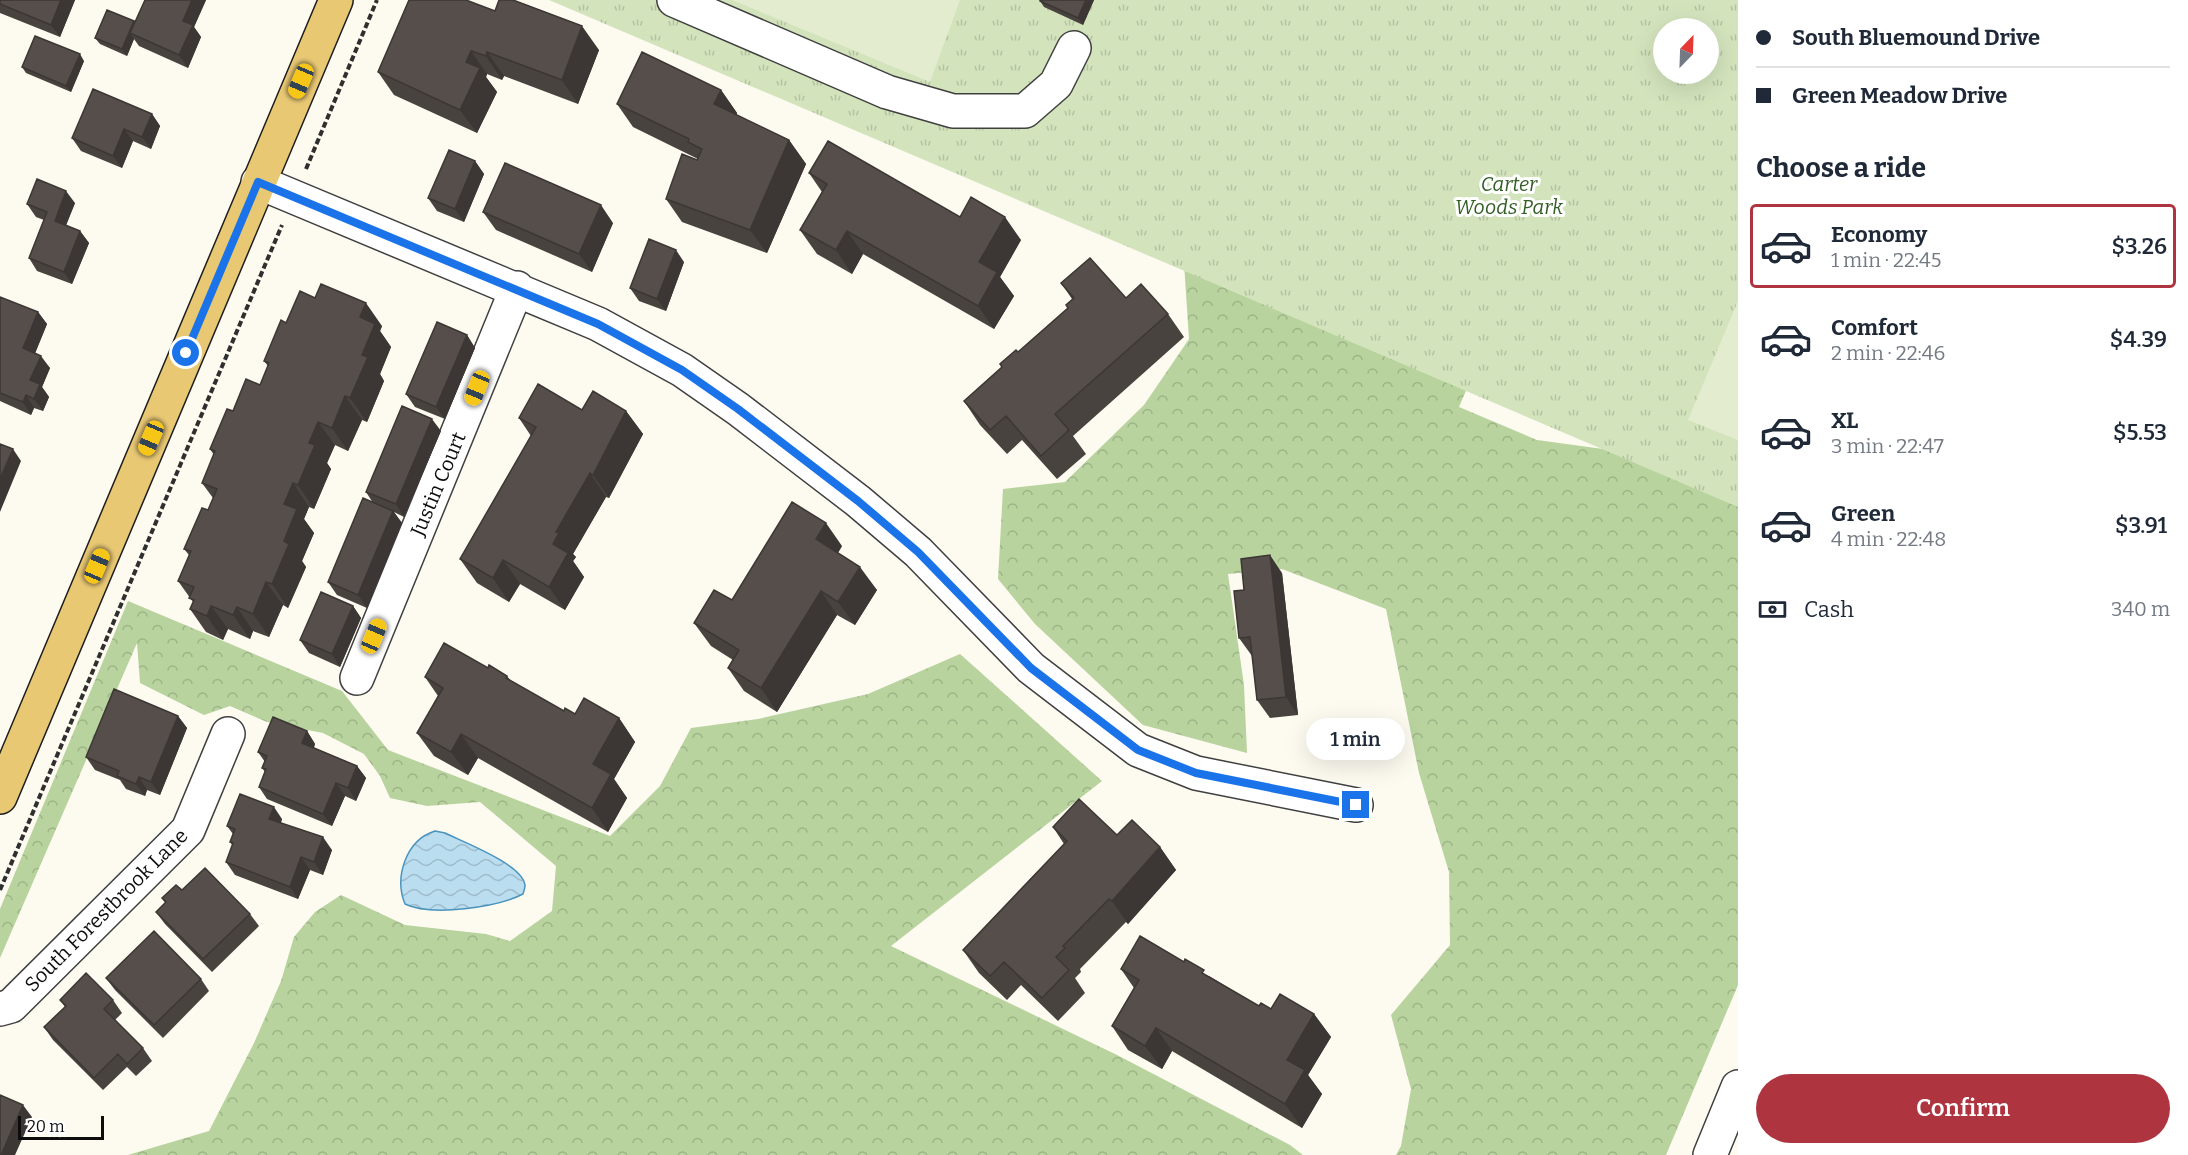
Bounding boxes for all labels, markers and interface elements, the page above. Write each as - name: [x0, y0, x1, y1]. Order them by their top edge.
- north arrow: [1653, 18, 1719, 84]
- map controls: [1653, 18, 1719, 84]
- text: South Bluemound Drive: [1792, 24, 2040, 51]
- car: [286, 61, 316, 101]
- text: Green Meadow Drive: [1792, 82, 2007, 109]
- text: Choose a ride: [1756, 152, 1926, 184]
- park label: Carter Woods Park: [1455, 172, 1563, 219]
- icon: car: [1759, 219, 1813, 273]
- text: Economy: [1831, 221, 1927, 248]
- text: $3.26: [2112, 233, 2167, 260]
- text: 1 min · 22:45: [1831, 248, 1941, 272]
- icon: car: [1759, 312, 1813, 366]
- text: Comfort: [1831, 314, 1918, 341]
- text: $4.39: [2110, 326, 2167, 353]
- route start: [172, 339, 199, 366]
- text: 2 min · 22:46: [1831, 341, 1945, 365]
- car: [462, 368, 492, 408]
- icon: car: [1759, 405, 1813, 459]
- text: XL: [1831, 407, 1858, 434]
- car: [136, 418, 166, 458]
- text: $5.53: [2113, 419, 2167, 446]
- street label: Justin Court: [405, 428, 471, 540]
- text: 3 min · 22:47: [1831, 434, 1944, 458]
- icon: car: [1759, 498, 1813, 552]
- text: Green: [1831, 500, 1895, 527]
- text: $3.91: [2115, 512, 2167, 539]
- text: 4 min · 22:48: [1831, 527, 1946, 551]
- car: [82, 546, 112, 586]
- icon: cash: [1756, 593, 1789, 626]
- text: Cash: [1804, 596, 1854, 623]
- text: 340 m: [2111, 597, 2170, 621]
- car: [359, 616, 389, 656]
- callout: 1 min: [1306, 718, 1406, 760]
- text: 1 min: [1330, 727, 1381, 751]
- route end: [1342, 791, 1369, 818]
- street label: South Forestbrook Lane: [20, 824, 192, 996]
- button: Confirm: [1756, 1074, 2170, 1143]
- scale bar: [18, 1113, 104, 1140]
- text: 20 m: [27, 1117, 64, 1136]

